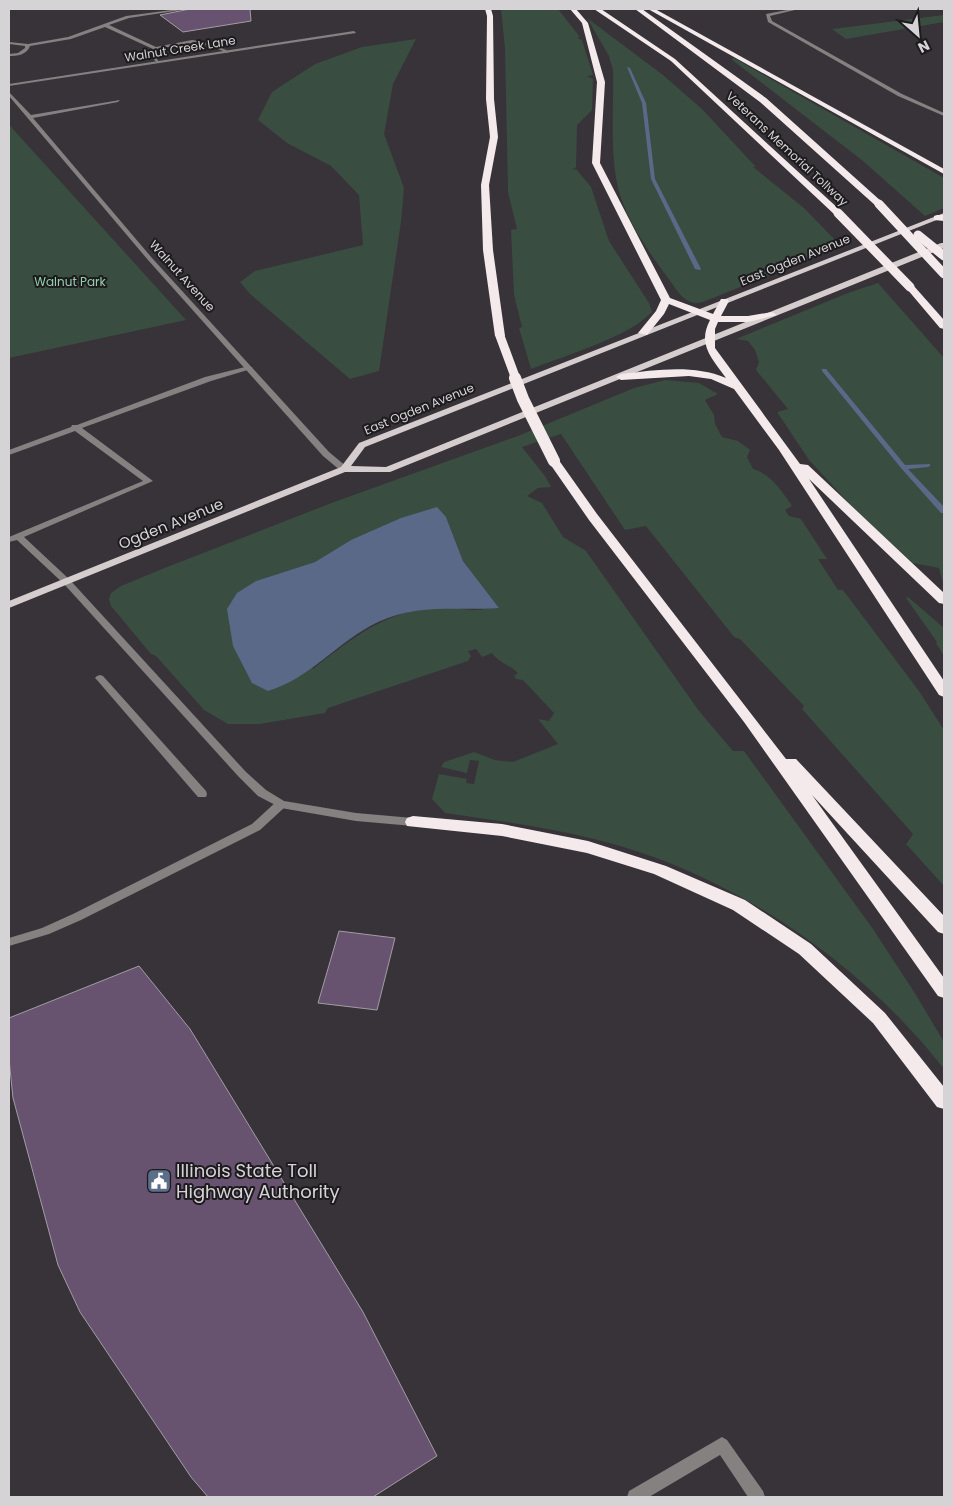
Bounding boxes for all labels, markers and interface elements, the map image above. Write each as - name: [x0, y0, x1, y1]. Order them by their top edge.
- north arrow: [893, 10, 943, 60]
- street label: Walnut Creek Lane: [123, 31, 237, 66]
- text: N: [915, 35, 933, 58]
- street label: Veterans Memorial Tollway: [723, 87, 852, 210]
- street label: East Ogden Avenue: [737, 230, 852, 289]
- street label: Walnut Avenue: [146, 236, 219, 315]
- park label: Walnut Park: [34, 273, 107, 290]
- street label: East Ogden Avenue: [361, 379, 476, 438]
- street label: Ogden Avenue: [115, 493, 226, 554]
- place label: Illinois State Toll Highway Authority: [176, 1158, 340, 1204]
- public building icon: Illinois State Toll Highway Authority: [146, 1168, 172, 1194]

